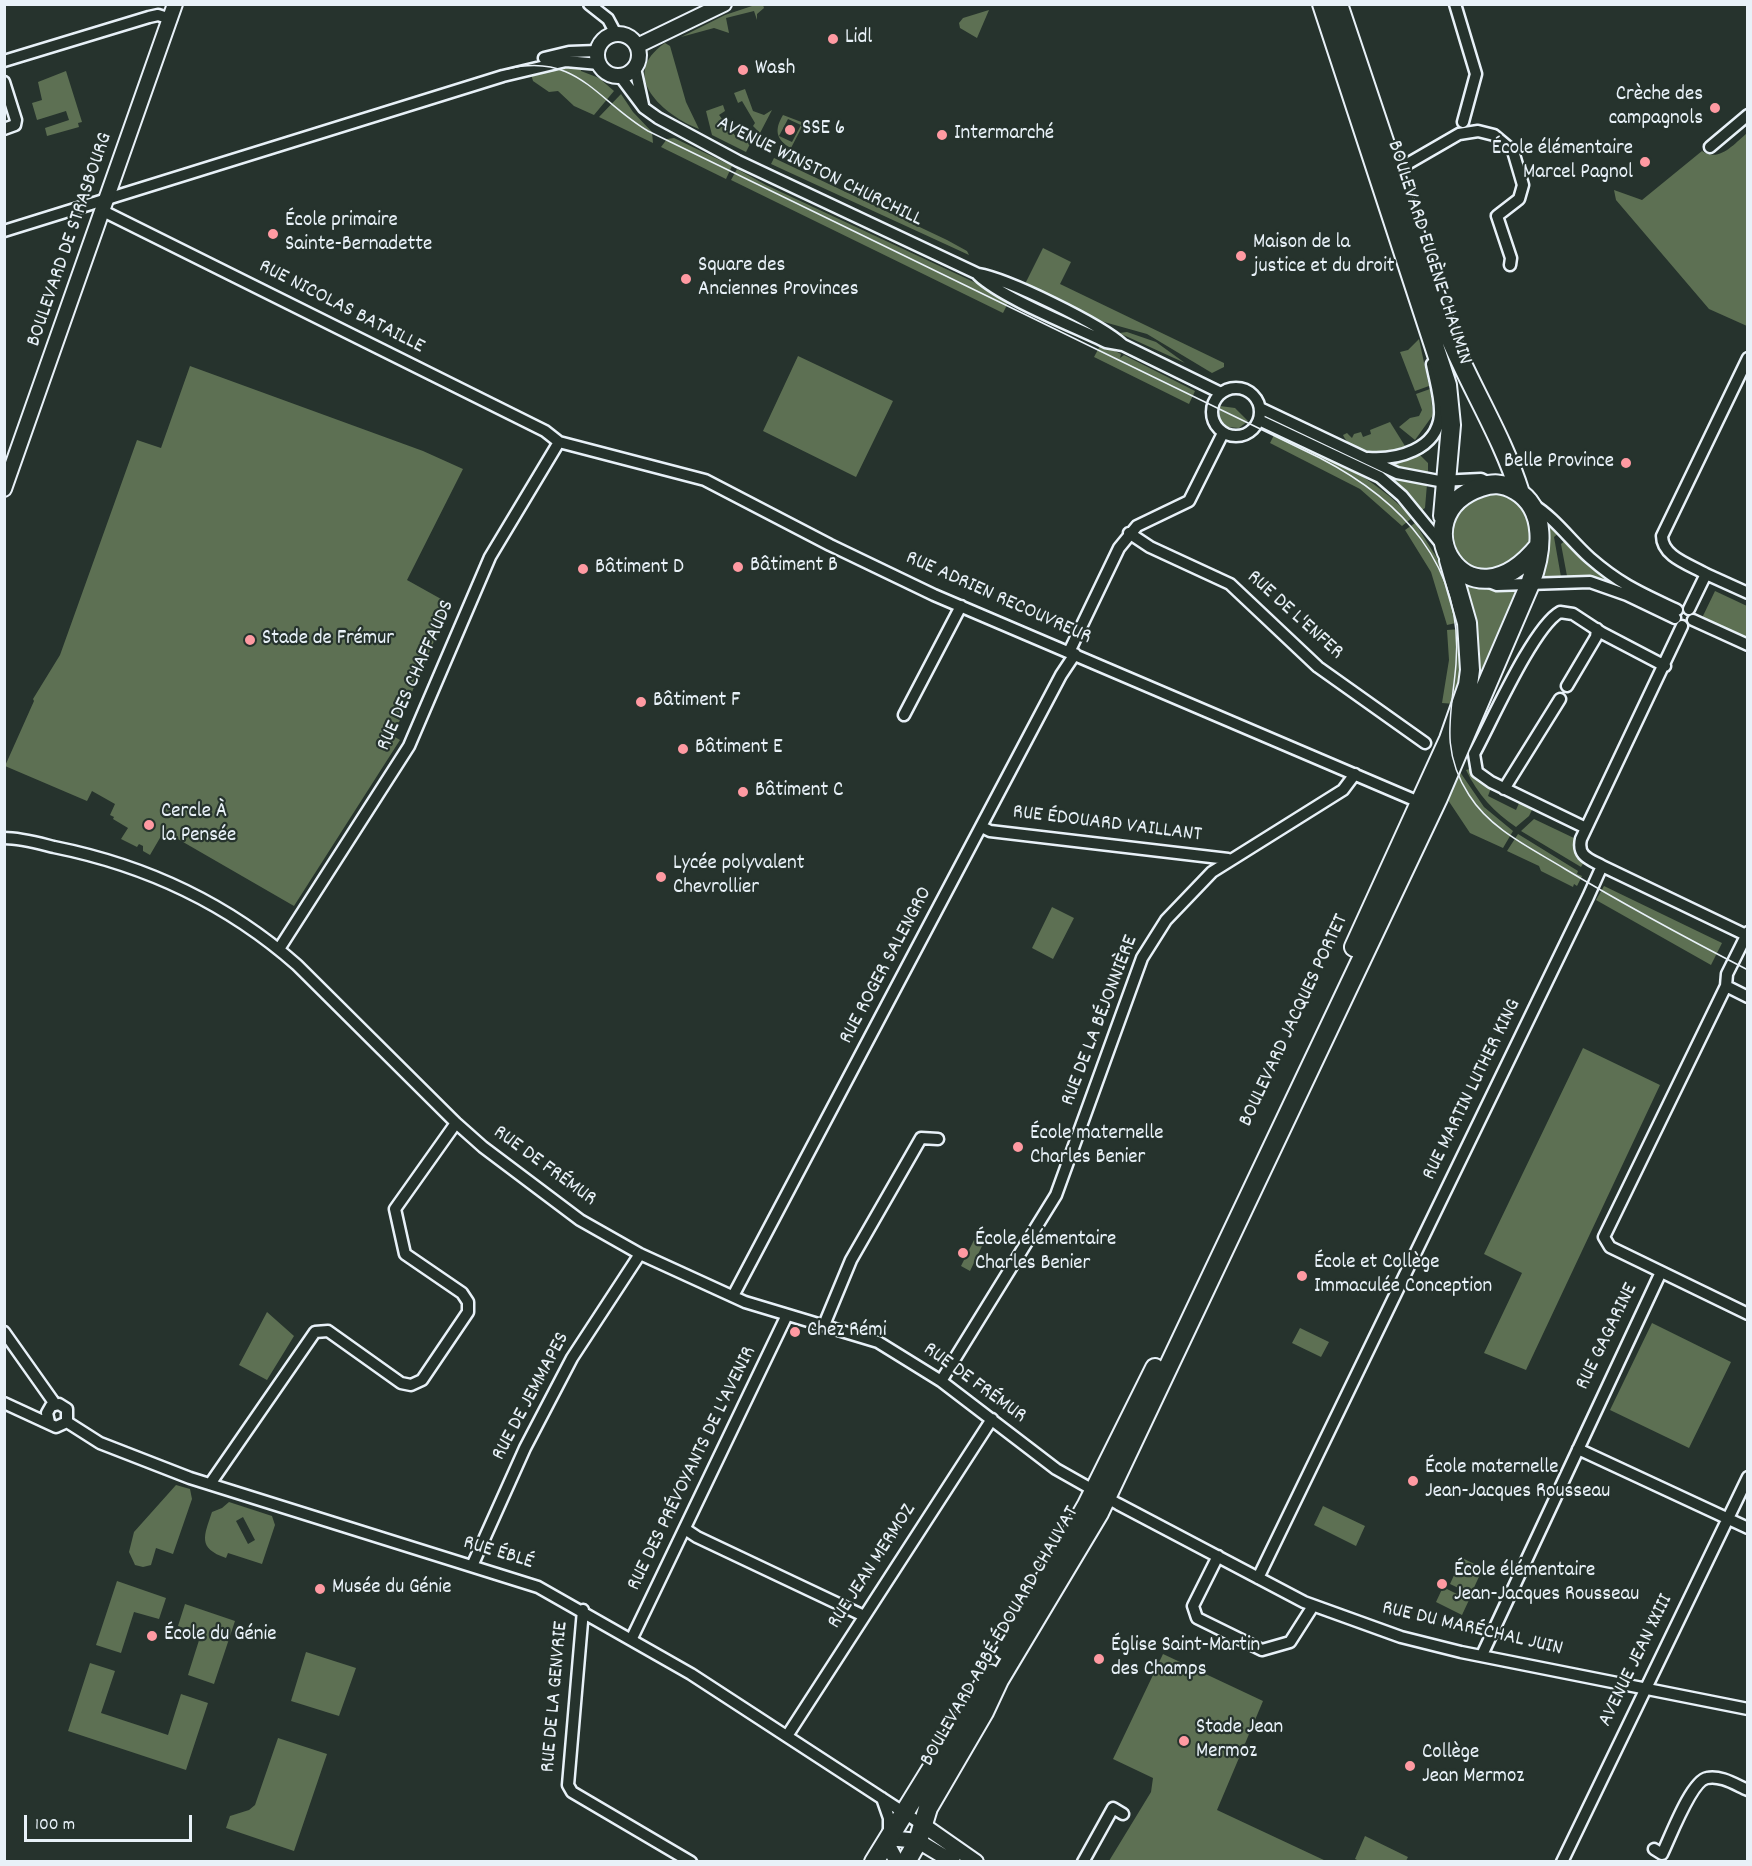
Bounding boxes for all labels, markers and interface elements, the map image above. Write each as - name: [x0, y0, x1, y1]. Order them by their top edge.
- place label: Lidl: [845, 26, 872, 52]
- marker: Lidl: [826, 32, 840, 46]
- place label: Wash: [755, 57, 795, 83]
- marker: Wash: [736, 63, 750, 77]
- place label: Crèche des campagnols: [1609, 83, 1703, 133]
- marker: Crèche des campagnols: [1708, 101, 1722, 115]
- street label: AVENUE WINSTON CHURCHILL: [712, 112, 926, 234]
- place label: SSE 6: [802, 117, 845, 143]
- place label: Intermarché: [954, 122, 1054, 148]
- marker: SSE 6: [783, 123, 797, 137]
- marker: Intermarché: [935, 128, 949, 142]
- street label: BOULEVARD DE STRASBOURG: [23, 130, 119, 350]
- place label: École élémentaire Marcel Pagnol: [1492, 137, 1633, 187]
- street label: BOULEVARD EUGÈNE CHAUMIN: [1380, 138, 1476, 368]
- marker: École élémentaire Marcel Pagnol: [1638, 155, 1652, 169]
- place label: École primaire Sainte-Bernadette: [285, 209, 432, 259]
- marker: École primaire Sainte-Bernadette: [266, 227, 280, 241]
- place label: Maison de la justice et du droit: [1253, 231, 1395, 281]
- marker: Maison de la justice et du droit: [1234, 249, 1248, 263]
- place label: Square des Anciennes Provinces: [698, 254, 858, 304]
- street label: RUE NICOLAS BATAILLE: [254, 255, 428, 361]
- marker: Square des Anciennes Provinces: [679, 272, 693, 286]
- place label: Belle Province: [1504, 450, 1614, 476]
- marker: Belle Province: [1619, 456, 1633, 470]
- street label: RUE ADRIEN RECOUVREUR: [901, 547, 1095, 651]
- place label: Bâtiment B: [750, 554, 838, 580]
- place label: Bâtiment D: [595, 556, 684, 582]
- marker: Bâtiment B: [731, 560, 745, 574]
- marker: Bâtiment D: [576, 562, 590, 576]
- street label: RUE DE L'ENFER: [1240, 566, 1348, 666]
- street label: RUE DES CHAFFAUDS: [373, 597, 461, 755]
- place label: Stade de Frémur: [262, 627, 394, 653]
- marker: Stade de Frémur: [243, 633, 257, 647]
- place label: Bâtiment F: [653, 689, 740, 715]
- marker: Bâtiment F: [634, 695, 648, 709]
- place label: Bâtiment E: [695, 736, 782, 762]
- marker: Bâtiment E: [676, 742, 690, 756]
- place label: Bâtiment C: [755, 779, 843, 805]
- marker: Bâtiment C: [736, 785, 750, 799]
- place label: Cercle À la Pensée: [161, 800, 236, 850]
- street label: RUE ÉDOUARD VAILLANT: [1011, 801, 1203, 849]
- marker: Cercle À la Pensée: [142, 818, 156, 832]
- place label: Lycée polyvalent Chevrollier: [673, 852, 804, 902]
- marker: Lycée polyvalent Chevrollier: [654, 870, 668, 884]
- street label: RUE ROGER SALENGRO: [835, 883, 939, 1049]
- street label: BOULEVARD JACQUES PORTET: [1235, 911, 1355, 1131]
- street label: RUE DE LA BÉJONNIÈRE: [1057, 932, 1145, 1110]
- street label: RUE MARTIN LUTHER KING: [1418, 995, 1528, 1185]
- street label: RUE DE FRÉMUR: [487, 1121, 601, 1213]
- place label: École maternelle Charles Benier: [1030, 1122, 1164, 1172]
- marker: École maternelle Charles Benier: [1011, 1140, 1025, 1154]
- place label: École élémentaire Charles Benier: [975, 1228, 1116, 1278]
- marker: École élémentaire Charles Benier: [956, 1246, 970, 1260]
- place label: École et Collège Immaculée Conception: [1314, 1251, 1492, 1301]
- marker: École et Collège Immaculée Conception: [1295, 1269, 1309, 1283]
- street label: RUE GAGARINE: [1571, 1280, 1645, 1394]
- place label: Chez Rémi: [807, 1319, 887, 1345]
- marker: Chez Rémi: [788, 1325, 802, 1339]
- street label: RUE DE JEMMAPES: [488, 1329, 576, 1465]
- street label: RUE DE FRÉMUR: [917, 1338, 1031, 1430]
- street label: RUE DES PRÉVOYANTS DE L'AVENIR: [623, 1343, 763, 1595]
- place label: École maternelle Jean-Jacques Rousseau: [1425, 1456, 1610, 1506]
- marker: École maternelle Jean-Jacques Rousseau: [1406, 1474, 1420, 1488]
- street label: RUE JEAN MERMOZ: [823, 1500, 923, 1634]
- street label: BOULEVARD ABBÉ ÉDOUARD CHAUVAT: [916, 1503, 1086, 1771]
- street label: RUE ÉBLÉ: [460, 1531, 536, 1577]
- place label: École élémentaire Jean-Jacques Rousseau: [1454, 1559, 1639, 1609]
- place label: Musée du Génie: [332, 1576, 451, 1602]
- marker: École élémentaire Jean-Jacques Rousseau: [1435, 1577, 1449, 1591]
- marker: Musée du Génie: [313, 1582, 327, 1596]
- street label: AVENUE JEAN XXIII: [1594, 1591, 1680, 1731]
- street label: RUE DU MARÉCHAL JUIN: [1379, 1597, 1565, 1663]
- street label: RUE DE LA GENVRIE: [537, 1620, 575, 1774]
- place label: École du Génie: [164, 1623, 277, 1649]
- marker: École du Génie: [145, 1629, 159, 1643]
- place label: Église Saint-Martin des Champs: [1111, 1634, 1260, 1684]
- marker: Église Saint-Martin des Champs: [1092, 1652, 1106, 1666]
- place label: Stade Jean Mermoz: [1196, 1716, 1283, 1766]
- marker: Stade Jean Mermoz: [1177, 1734, 1191, 1748]
- place label: Collège Jean Mermoz: [1422, 1741, 1524, 1791]
- marker: Collège Jean Mermoz: [1403, 1759, 1417, 1773]
- scale bar: [27, 1803, 195, 1841]
- text: 100 m: [35, 1813, 75, 1838]

